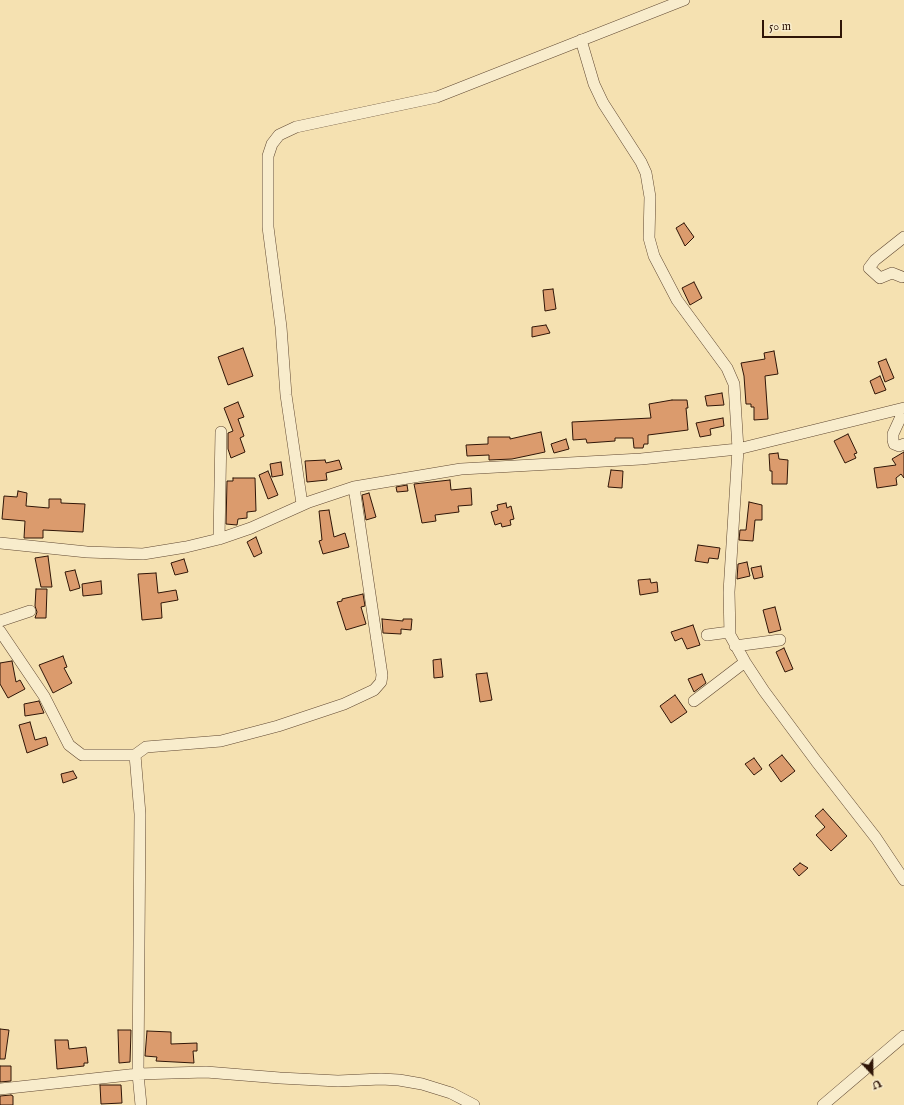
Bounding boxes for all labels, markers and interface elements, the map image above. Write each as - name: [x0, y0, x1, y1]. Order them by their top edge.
- scale bar: [764, 12, 844, 38]
- text: 50 m: [769, 19, 791, 34]
- north arrow: [852, 1053, 892, 1093]
- text: U: [870, 1076, 883, 1092]

